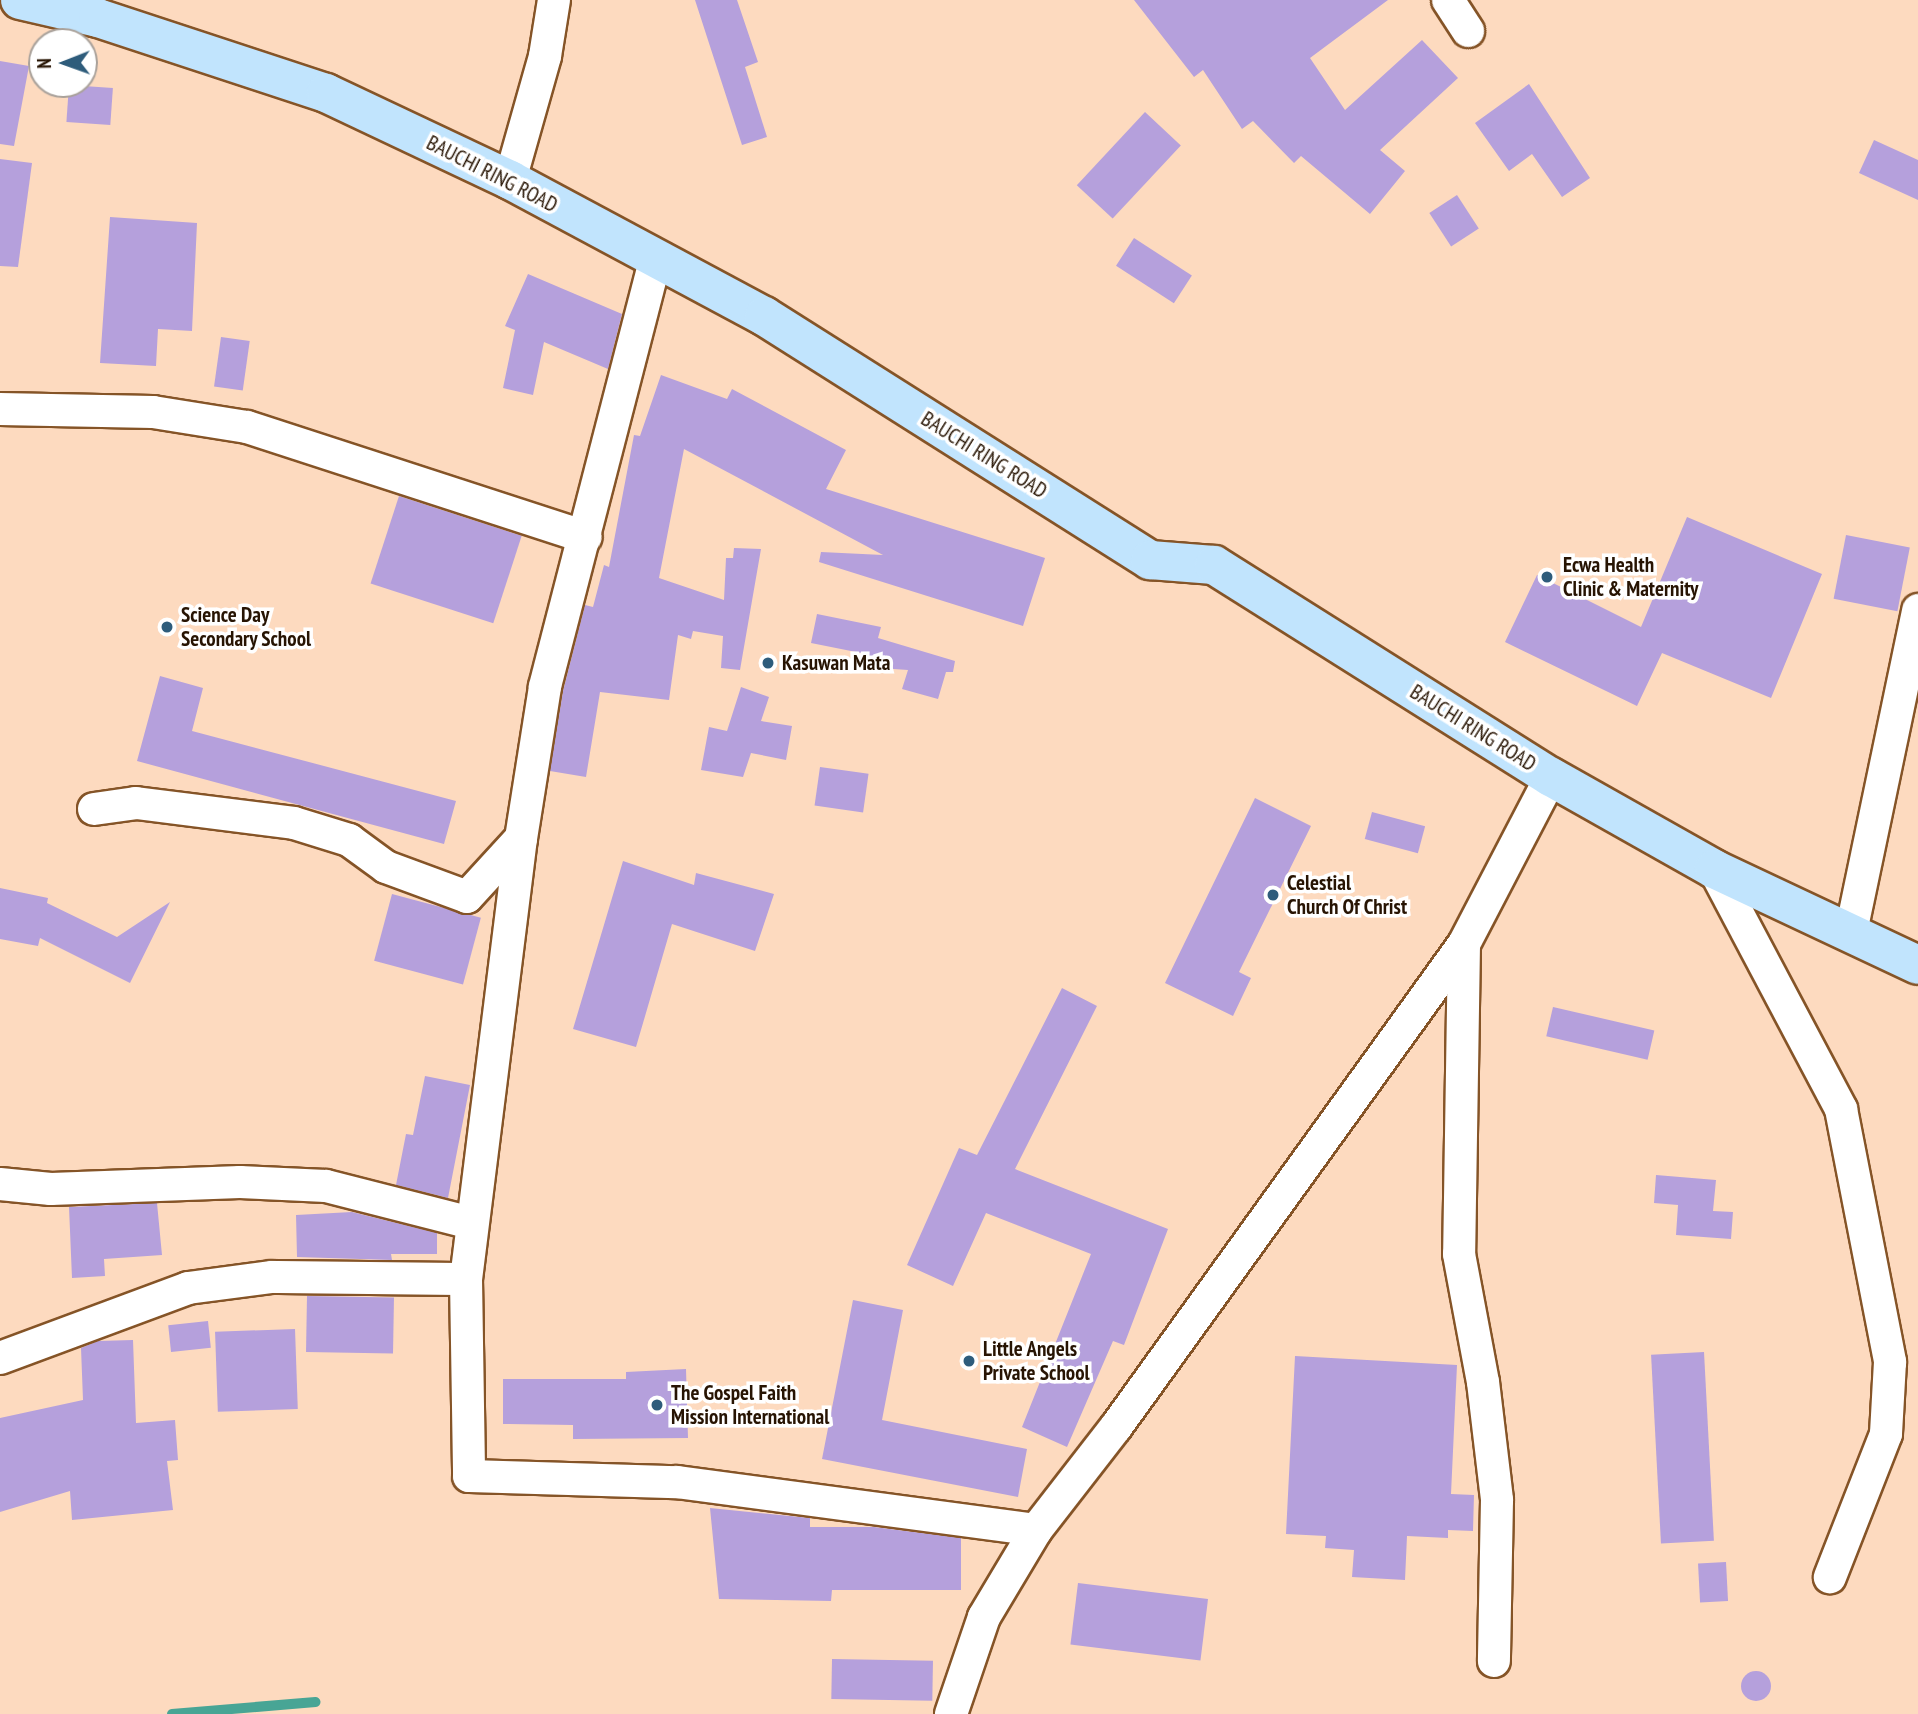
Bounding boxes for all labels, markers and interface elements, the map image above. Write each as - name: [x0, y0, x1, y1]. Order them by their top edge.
- north arrow: [28, 28, 98, 98]
- text: N: [32, 58, 56, 69]
- street label: BAUCHI RING ROAD: [422, 130, 562, 218]
- street label: BAUCHI RING ROAD: [916, 406, 1052, 504]
- place label: Ecwa Health Clinic & Maternity: [1563, 552, 1699, 602]
- marker: Ecwa Health Clinic & Maternity: [1537, 567, 1557, 587]
- place label: Science Day Secondary School: [181, 602, 312, 652]
- marker: Science Day Secondary School: [159, 619, 175, 635]
- place label: Kasuwan Mata: [782, 650, 890, 676]
- marker: Kasuwan Mata: [760, 655, 776, 671]
- street label: BAUCHI RING ROAD: [1405, 679, 1541, 777]
- place label: Celestial Church Of Christ: [1287, 870, 1408, 920]
- marker: Celestial Church Of Christ: [1265, 887, 1281, 903]
- place label: Little Angels Private School: [983, 1336, 1090, 1386]
- marker: Little Angels Private School: [961, 1353, 977, 1369]
- place label: The Gospel Faith Mission International: [671, 1380, 829, 1430]
- marker: The Gospel Faith Mission International: [649, 1397, 665, 1413]

